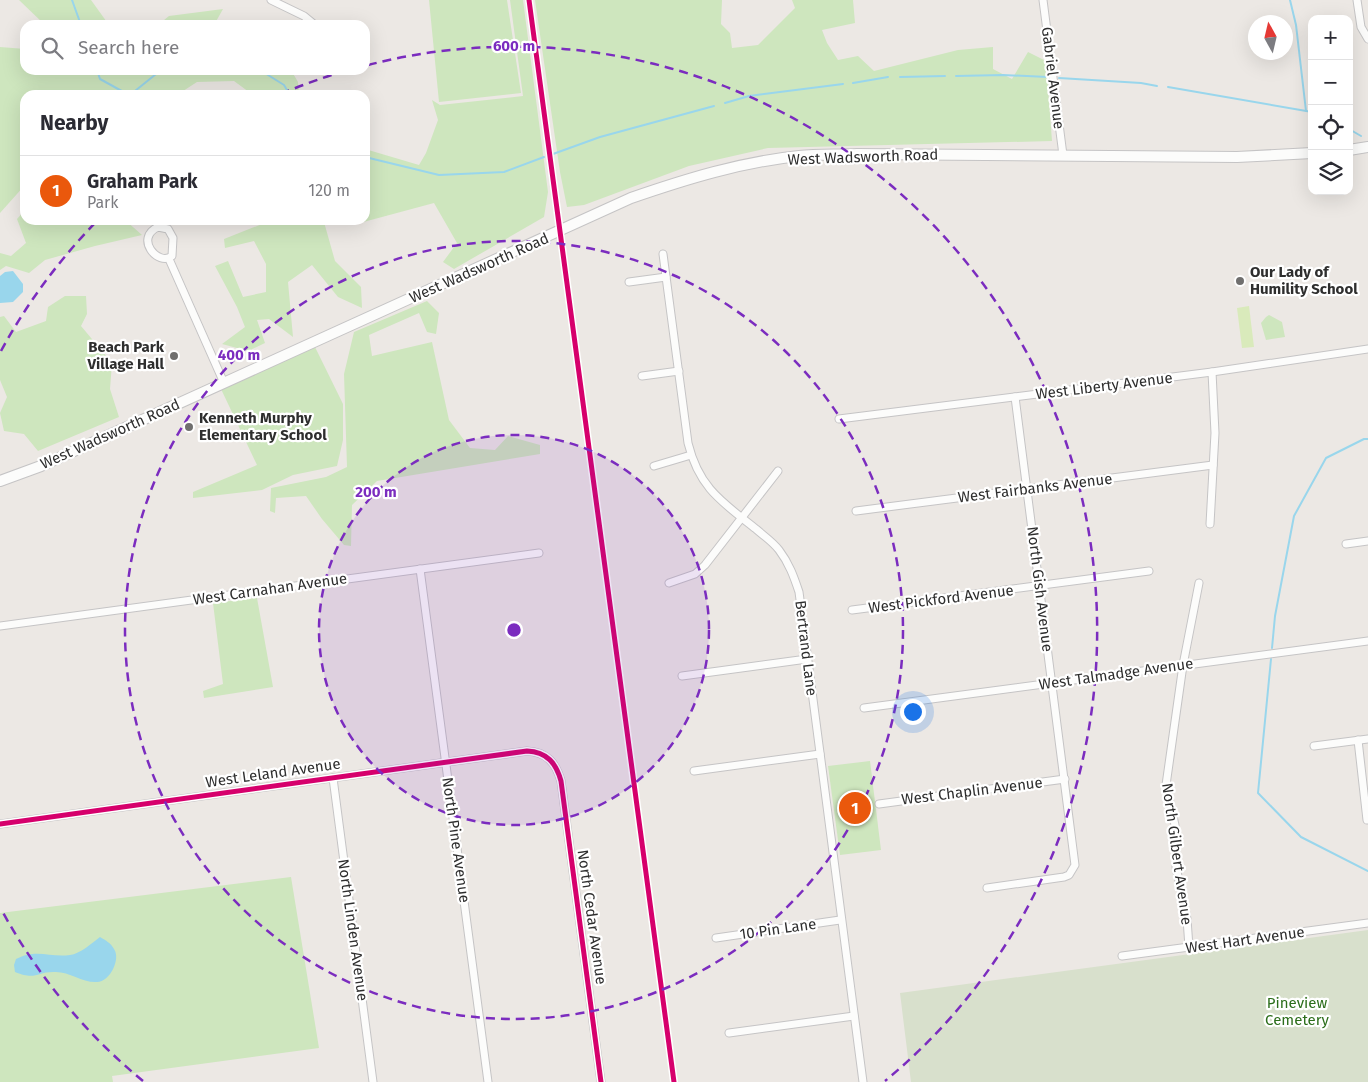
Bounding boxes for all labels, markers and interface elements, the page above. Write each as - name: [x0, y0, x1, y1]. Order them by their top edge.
- north arrow: [1248, 15, 1293, 60]
- map controls: [1308, 15, 1353, 195]
- button: +: [1308, 15, 1353, 60]
- search box: [20, 20, 370, 75]
- street label: Gabriel Avenue: [1038, 26, 1068, 130]
- icon: search: [38, 34, 66, 62]
- text: Search here: [78, 36, 179, 59]
- text: 600 m: [493, 37, 535, 55]
- button: −: [1308, 60, 1353, 105]
- button: locate: [1308, 105, 1353, 150]
- text: Nearby: [40, 110, 108, 136]
- street label: West Wadsworth Road: [787, 145, 939, 169]
- button: layers: [1308, 150, 1353, 195]
- text: Graham Park: [87, 170, 198, 193]
- text: 1: [52, 181, 60, 200]
- text: 120 m: [308, 181, 350, 200]
- text: Park: [87, 193, 119, 212]
- street label: West Wadsworth Road: [406, 229, 552, 307]
- place label: Our Lady of Humility School: [1250, 263, 1358, 298]
- marker: Our Lady of Humility School: [1234, 275, 1246, 287]
- place label: Beach Park Village Hall: [87, 338, 165, 373]
- text: 400 m: [218, 346, 260, 364]
- marker: Beach Park Village Hall: [168, 350, 180, 362]
- street label: West Liberty Avenue: [1034, 369, 1174, 403]
- street label: West Wadsworth Road: [37, 395, 183, 473]
- place label: Kenneth Murphy Elementary School: [199, 409, 327, 444]
- marker: Kenneth Murphy Elementary School: [183, 421, 195, 433]
- street label: West Fairbanks Avenue: [957, 470, 1113, 506]
- text: 200 m: [355, 483, 397, 501]
- street label: North Gish Avenue: [1023, 525, 1057, 653]
- street label: West Carnahan Avenue: [192, 569, 348, 609]
- street label: West Pickford Avenue: [867, 581, 1015, 617]
- street label: Bertrand Lane: [791, 599, 821, 697]
- centre of rings: [505, 621, 523, 639]
- street label: West Talmadge Avenue: [1038, 654, 1194, 694]
- your location: [900, 699, 926, 725]
- street label: West Leland Avenue: [204, 755, 342, 791]
- street label: West Chaplin Avenue: [900, 773, 1044, 809]
- street label: North Pine Avenue: [438, 776, 474, 904]
- street label: North Gilbert Avenue: [1158, 782, 1196, 926]
- pin: 1: [839, 789, 871, 827]
- street label: North Cedar Avenue: [574, 848, 610, 986]
- street label: North Linden Avenue: [334, 858, 372, 1002]
- street label: 10 Pin Lane: [739, 915, 817, 943]
- street label: West Hart Avenue: [1184, 923, 1306, 957]
- park label: Pineview Cemetery: [1265, 994, 1330, 1029]

